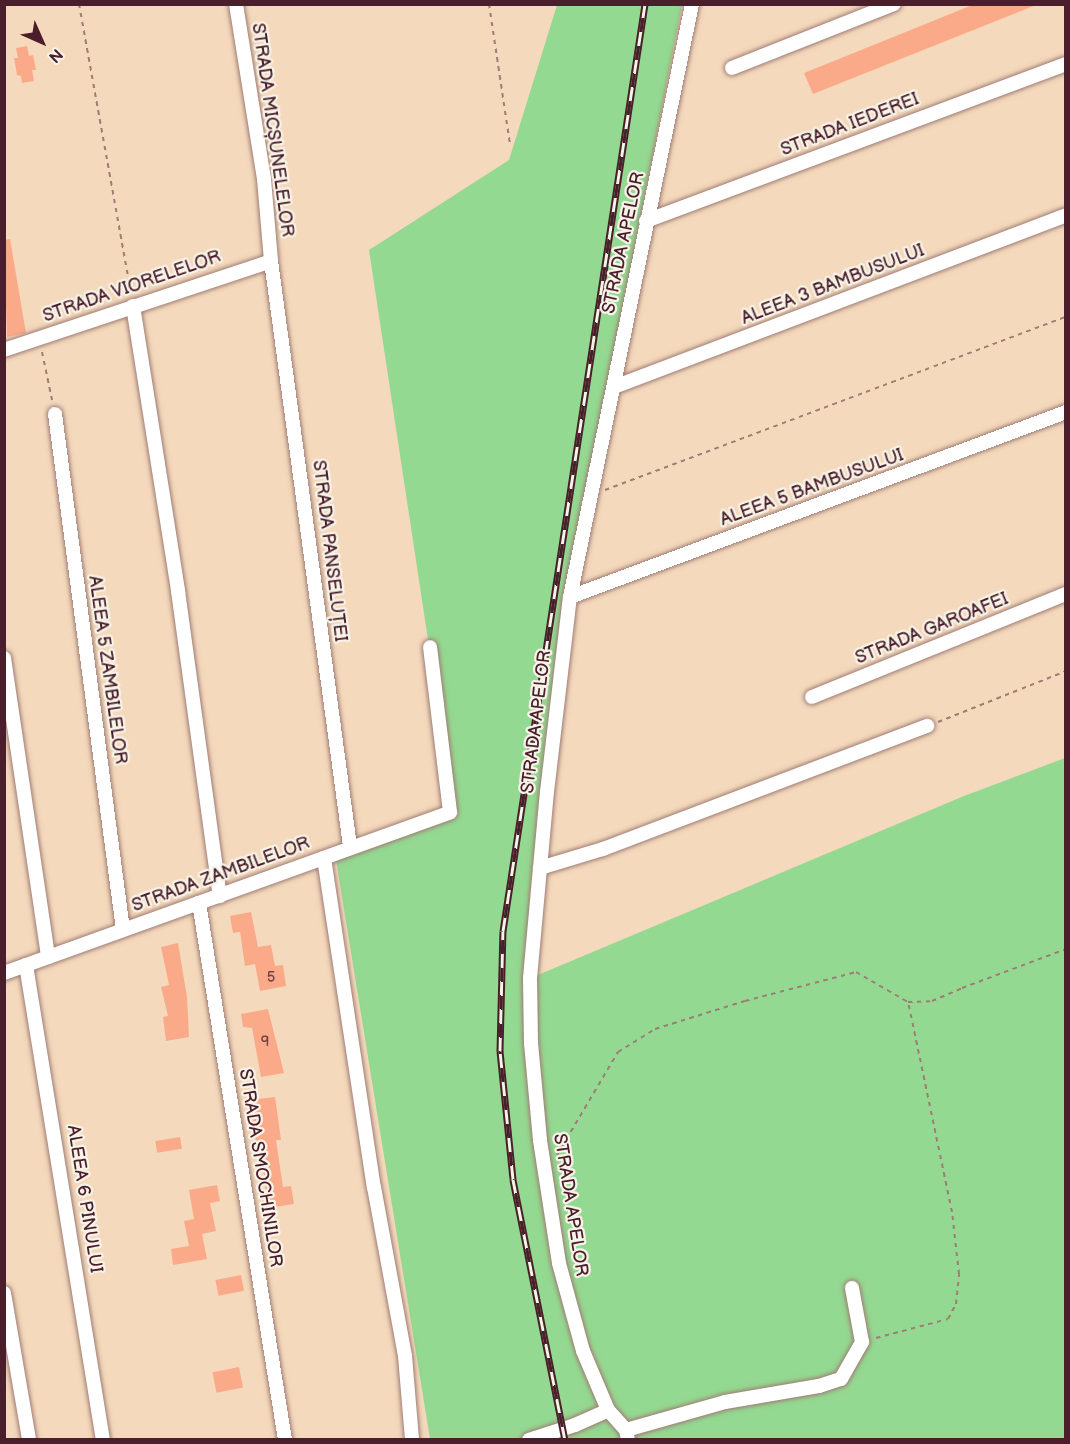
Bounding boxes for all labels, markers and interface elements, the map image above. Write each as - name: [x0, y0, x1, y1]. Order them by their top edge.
- north arrow: [12, 12, 72, 72]
- street label: STRADA MICȘUNELELOR: [246, 22, 298, 238]
- text: N: [44, 44, 66, 66]
- street label: STRADA IEDEREI: [778, 89, 922, 161]
- street label: STRADA APELOR: [598, 170, 650, 316]
- street label: ALEEA 3 BAMBUSULUI: [738, 240, 928, 330]
- street label: STRADA VIORELELOR: [40, 246, 224, 328]
- street label: ALEEA 5 BAMBUSULUI: [717, 445, 907, 531]
- street label: STRADA PANSELUȚEI: [307, 459, 351, 643]
- street label: ALEEA 5 ZAMBILELOR: [83, 574, 131, 766]
- street label: STRADA GAROAFEI: [852, 588, 1012, 670]
- street label: STRADA APELOR: [517, 649, 557, 795]
- street label: STRADA ZAMBILELOR: [129, 833, 313, 917]
- house number: 5: [267, 969, 275, 987]
- house number: 9: [261, 1033, 269, 1051]
- street label: STRADA SMOCHINILOR: [234, 1067, 286, 1269]
- street label: ALEEA 6 PINULUI: [62, 1123, 106, 1275]
- street label: STRADA APELOR: [548, 1132, 592, 1278]

